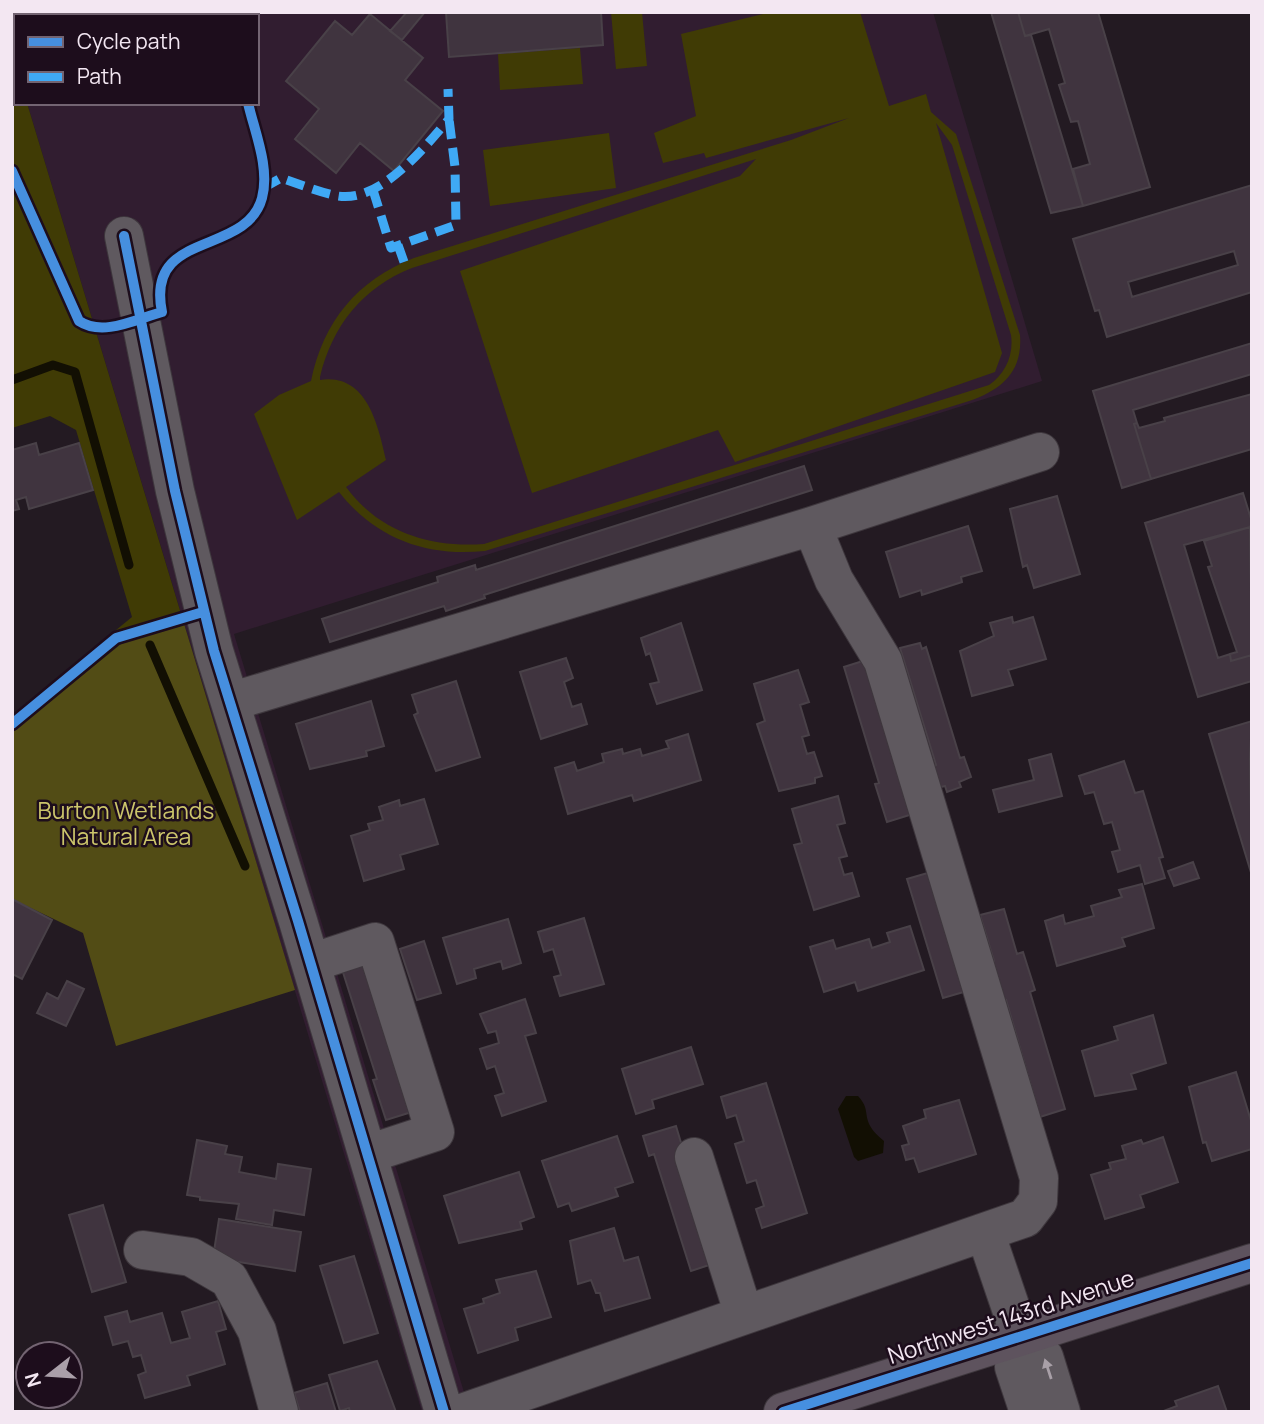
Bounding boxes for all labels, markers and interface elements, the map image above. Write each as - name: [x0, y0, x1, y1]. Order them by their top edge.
- legend: [14, 14, 259, 105]
- text: Cycle path: [77, 27, 180, 55]
- text: Path: [77, 62, 122, 90]
- park label: Burton Wetlands Natural Area: [38, 794, 214, 852]
- street label: Northwest 143rd Avenue: [883, 1261, 1138, 1371]
- north arrow: [14, 1340, 84, 1410]
- one-way arrow: [1042, 1358, 1052, 1379]
- text: N: [18, 1370, 47, 1390]

